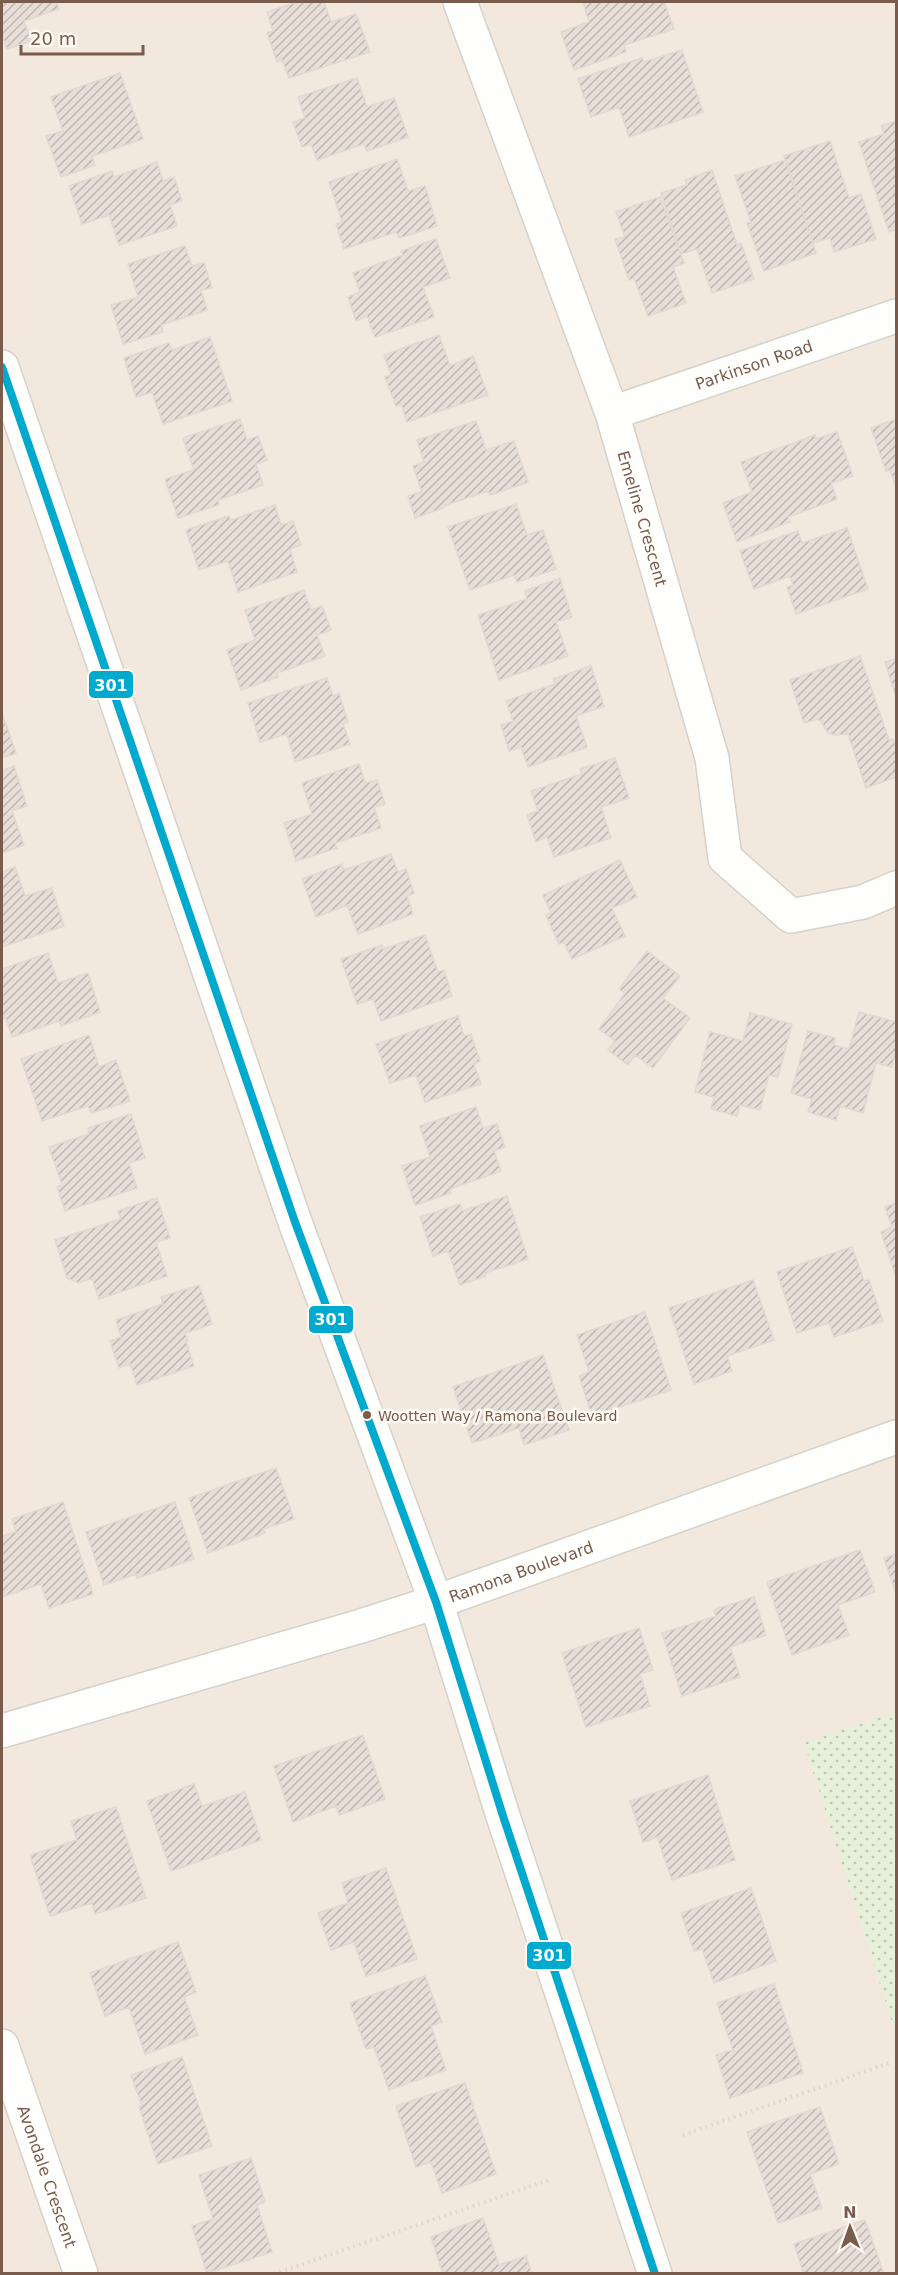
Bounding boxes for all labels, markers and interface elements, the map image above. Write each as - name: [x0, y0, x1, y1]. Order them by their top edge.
- scale bar: [21, 18, 142, 56]
- text: 20 m: [30, 28, 76, 49]
- street label: Parkinson Road: [693, 336, 815, 394]
- street label: Emeline Crescent: [613, 449, 671, 589]
- line badge: 301: [88, 670, 134, 699]
- text: 301: [94, 676, 128, 695]
- line badge: 301: [308, 1305, 354, 1334]
- text: 301: [314, 1310, 348, 1329]
- place label: Wootten Way / Ramona Boulevard: [378, 1408, 617, 1424]
- marker: Wootten Way / Ramona Boulevard: [361, 1409, 373, 1421]
- street label: Ramona Boulevard: [446, 1537, 596, 1607]
- line badge: 301: [526, 1941, 572, 1970]
- text: 301: [532, 1946, 566, 1965]
- street label: Avondale Crescent: [13, 2103, 80, 2250]
- north arrow: [820, 2197, 880, 2257]
- text: N: [843, 2203, 857, 2222]

